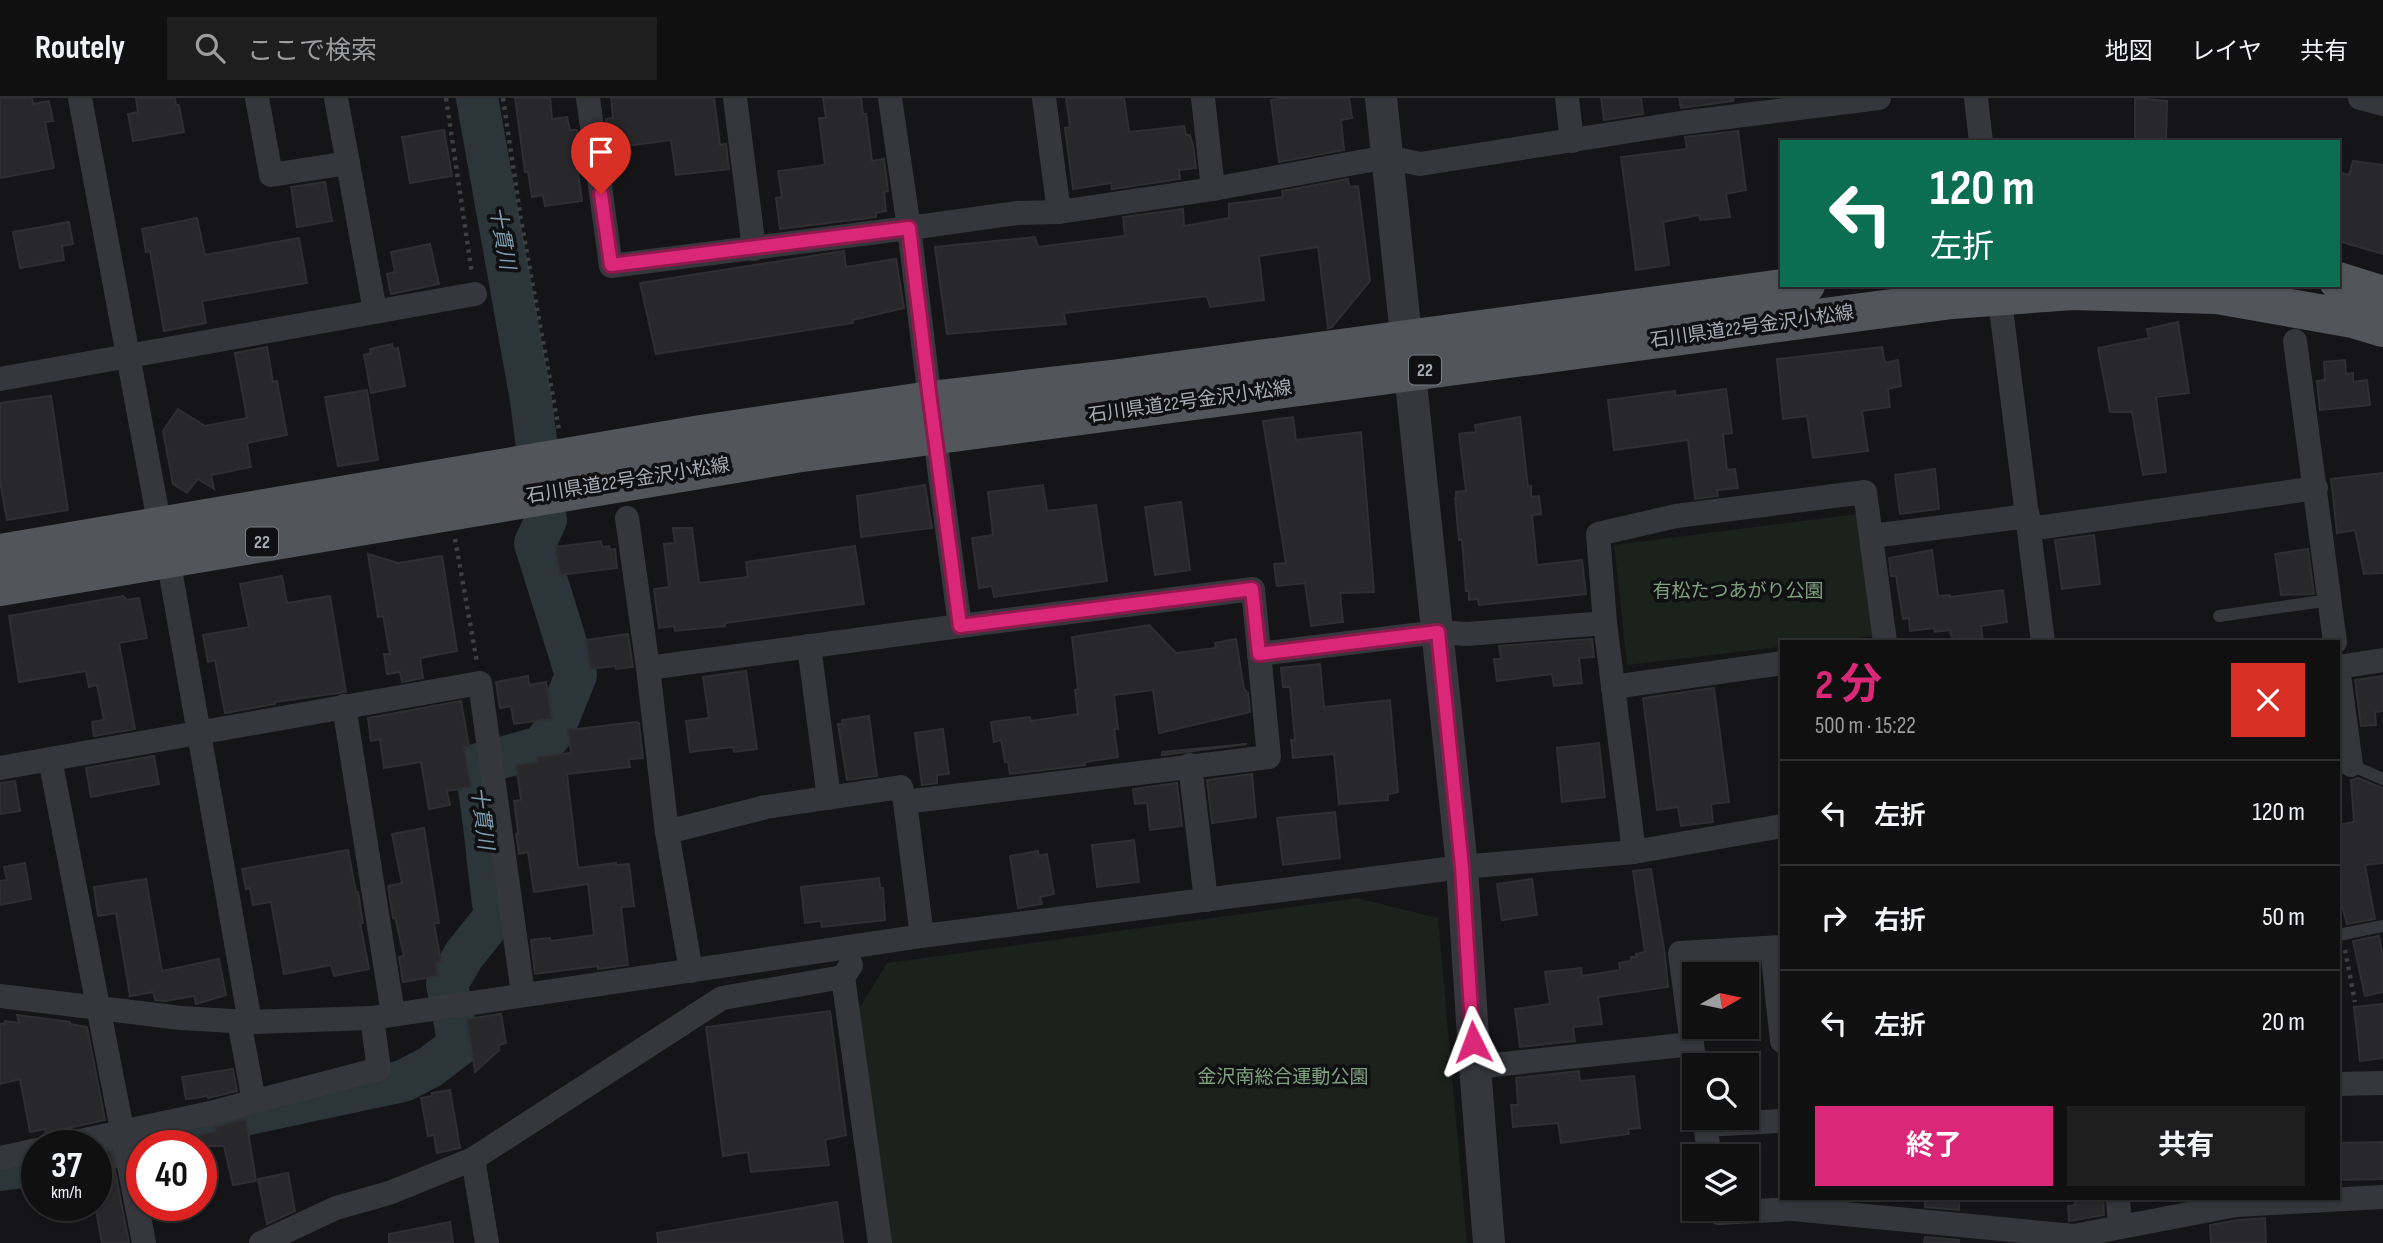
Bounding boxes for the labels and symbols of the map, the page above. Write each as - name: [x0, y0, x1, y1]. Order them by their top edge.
- pin: [571, 122, 631, 194]
- water label: 十貫川: [484, 205, 520, 273]
- street label: 石川県道22号金沢小松線: [1649, 301, 1855, 353]
- road number: 22: [1409, 356, 1441, 384]
- street label: 石川県道22号金沢小松線: [1087, 376, 1293, 428]
- street label: 石川県道22号金沢小松線: [525, 454, 731, 508]
- road number: 22: [246, 528, 278, 556]
- park label: 有松たつあがり公園: [1652, 580, 1824, 603]
- water label: 十貫川: [466, 785, 498, 853]
- north arrow: [1682, 962, 1759, 1040]
- position arrow: [1436, 1005, 1510, 1079]
- park label: 金沢南総合運動公園: [1197, 1066, 1369, 1089]
- speed limit sign: 40: [126, 1130, 217, 1221]

